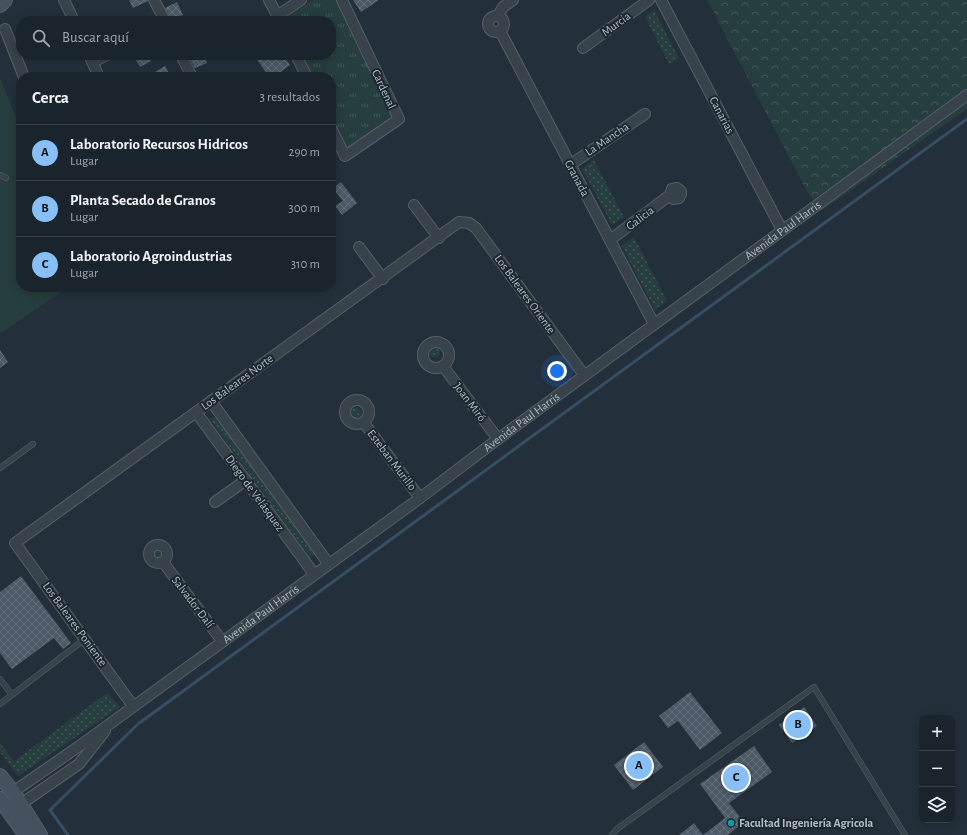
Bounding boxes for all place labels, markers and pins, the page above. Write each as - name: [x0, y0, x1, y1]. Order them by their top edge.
- pin: B: [785, 710, 811, 740]
- pin: A: [626, 751, 652, 781]
- pin: C: [723, 763, 749, 793]
- place label: Facultad Ingeniería Agricola: [739, 817, 874, 829]
- marker: Facultad Ingeniería Agricola: [726, 818, 736, 828]

